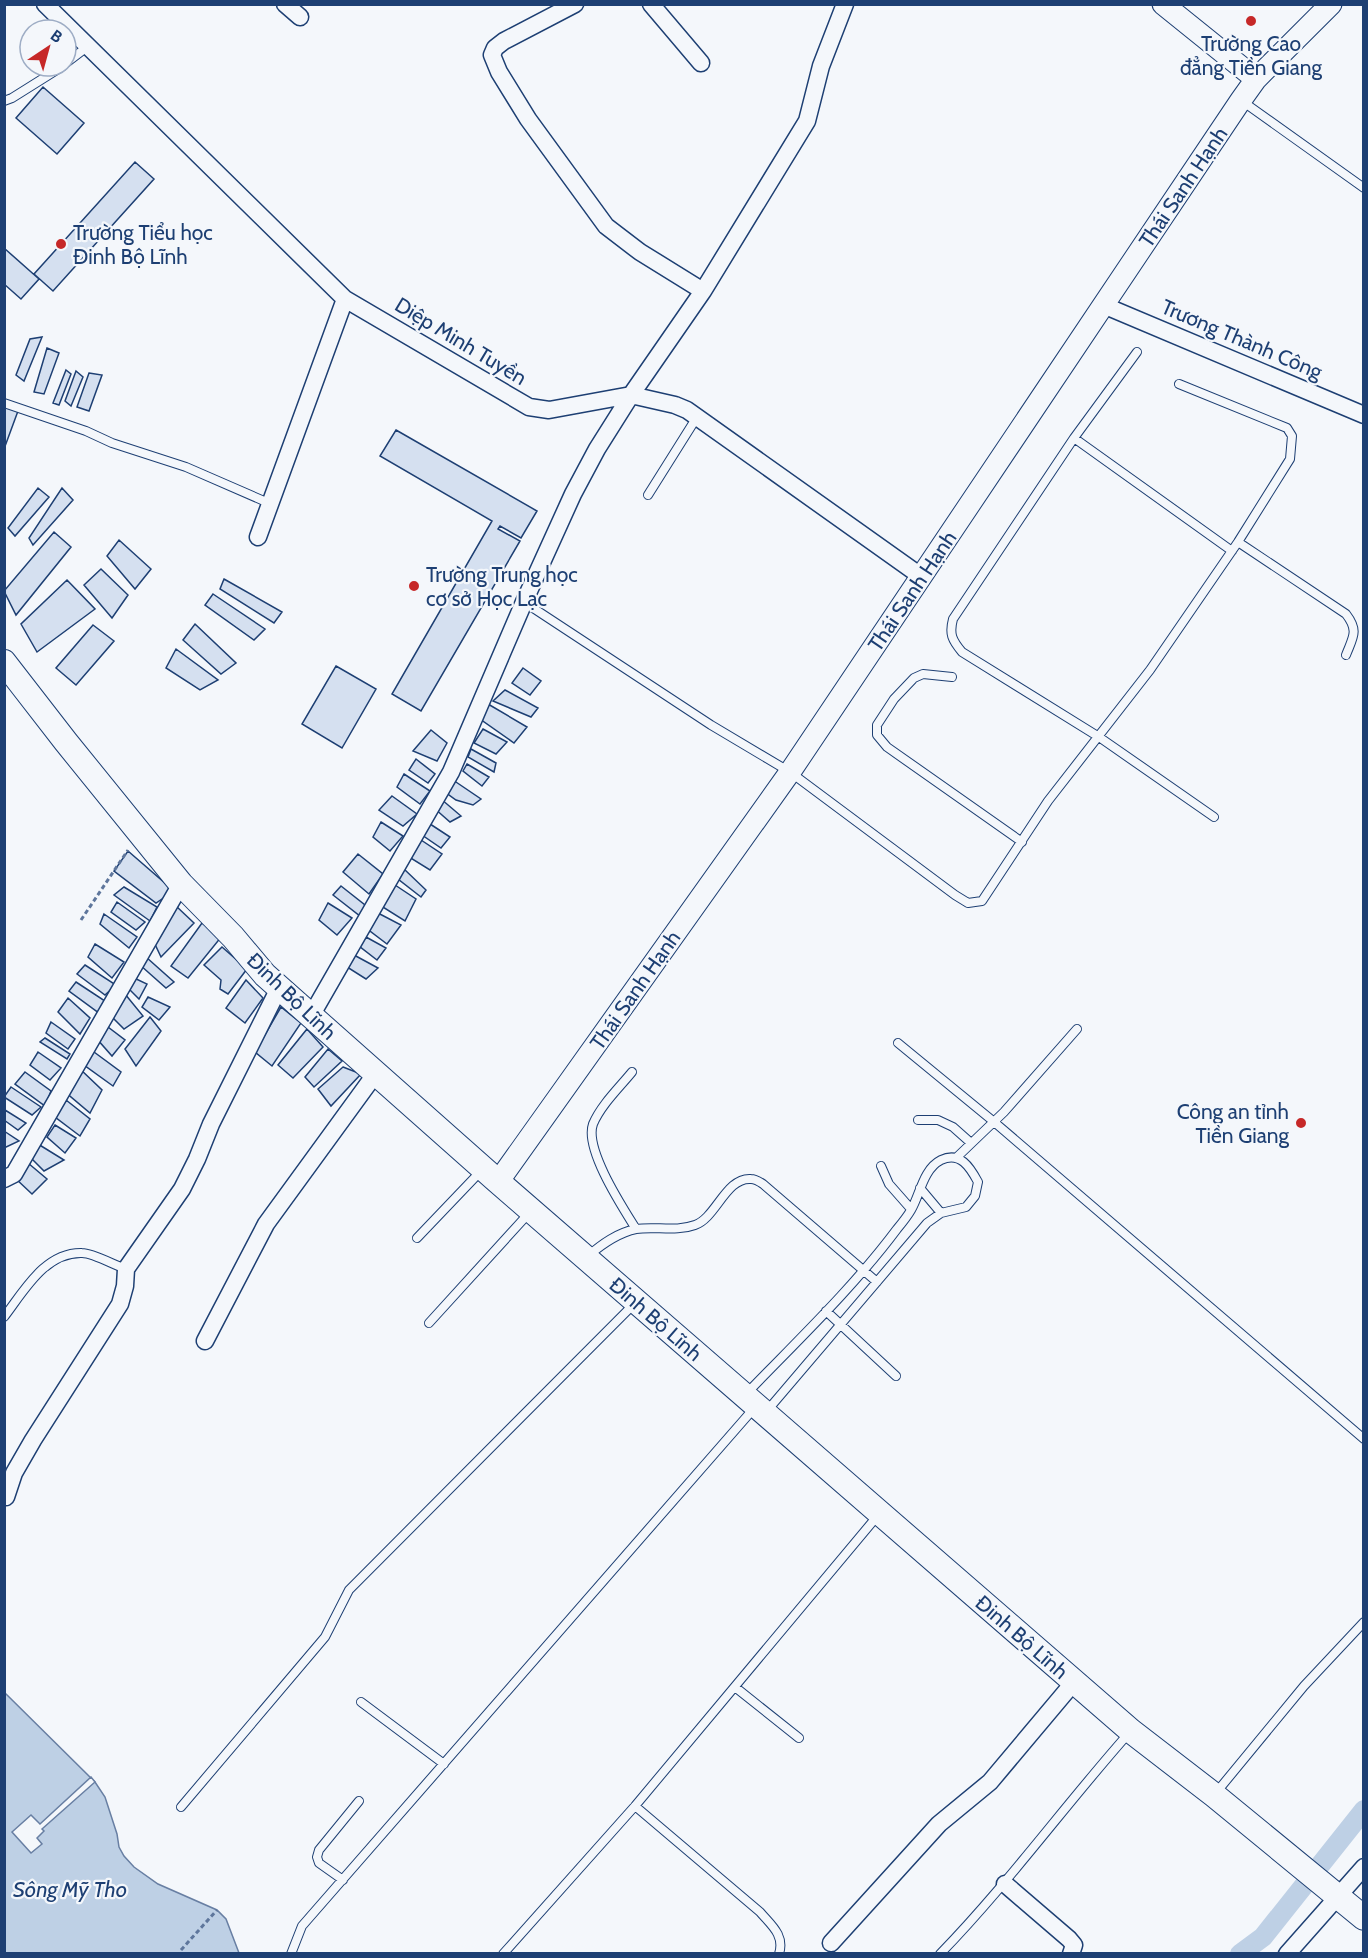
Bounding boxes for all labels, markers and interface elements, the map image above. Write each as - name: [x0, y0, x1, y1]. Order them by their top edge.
- marker: Trường Cao đẳng Tiền Giang: [1244, 14, 1258, 28]
- north arrow: [18, 18, 78, 78]
- text: B: [47, 26, 66, 47]
- place label: Trường Cao đẳng Tiền Giang: [1180, 31, 1323, 80]
- street label: Thái Sanh Hạnh: [1134, 122, 1232, 252]
- place label: Trường Tiểu học Đinh Bộ Lĩnh: [73, 220, 213, 269]
- marker: Trường Tiểu học Đinh Bộ Lĩnh: [54, 237, 68, 251]
- street label: Diệp Minh Tuyền: [391, 292, 531, 390]
- street label: Trương Thành Công: [1158, 294, 1327, 384]
- street label: Thái Sanh Hạnh: [863, 526, 961, 656]
- place label: Trường Trung học cơ sở Học Lạc: [426, 562, 578, 611]
- marker: Trường Trung học cơ sở Học Lạc: [407, 579, 421, 593]
- street label: Thái Sanh Hạnh: [585, 926, 685, 1054]
- street label: Đinh Bộ Lĩnh: [242, 947, 342, 1045]
- place label: Công an tỉnh Tiền Giang: [1177, 1099, 1290, 1148]
- marker: Công an tỉnh Tiền Giang: [1294, 1116, 1308, 1130]
- street label: Đinh Bộ Lĩnh: [605, 1272, 707, 1366]
- street label: Đinh Bộ Lĩnh: [971, 1590, 1073, 1684]
- water label: Sông Mỹ Tho: [13, 1876, 127, 1903]

